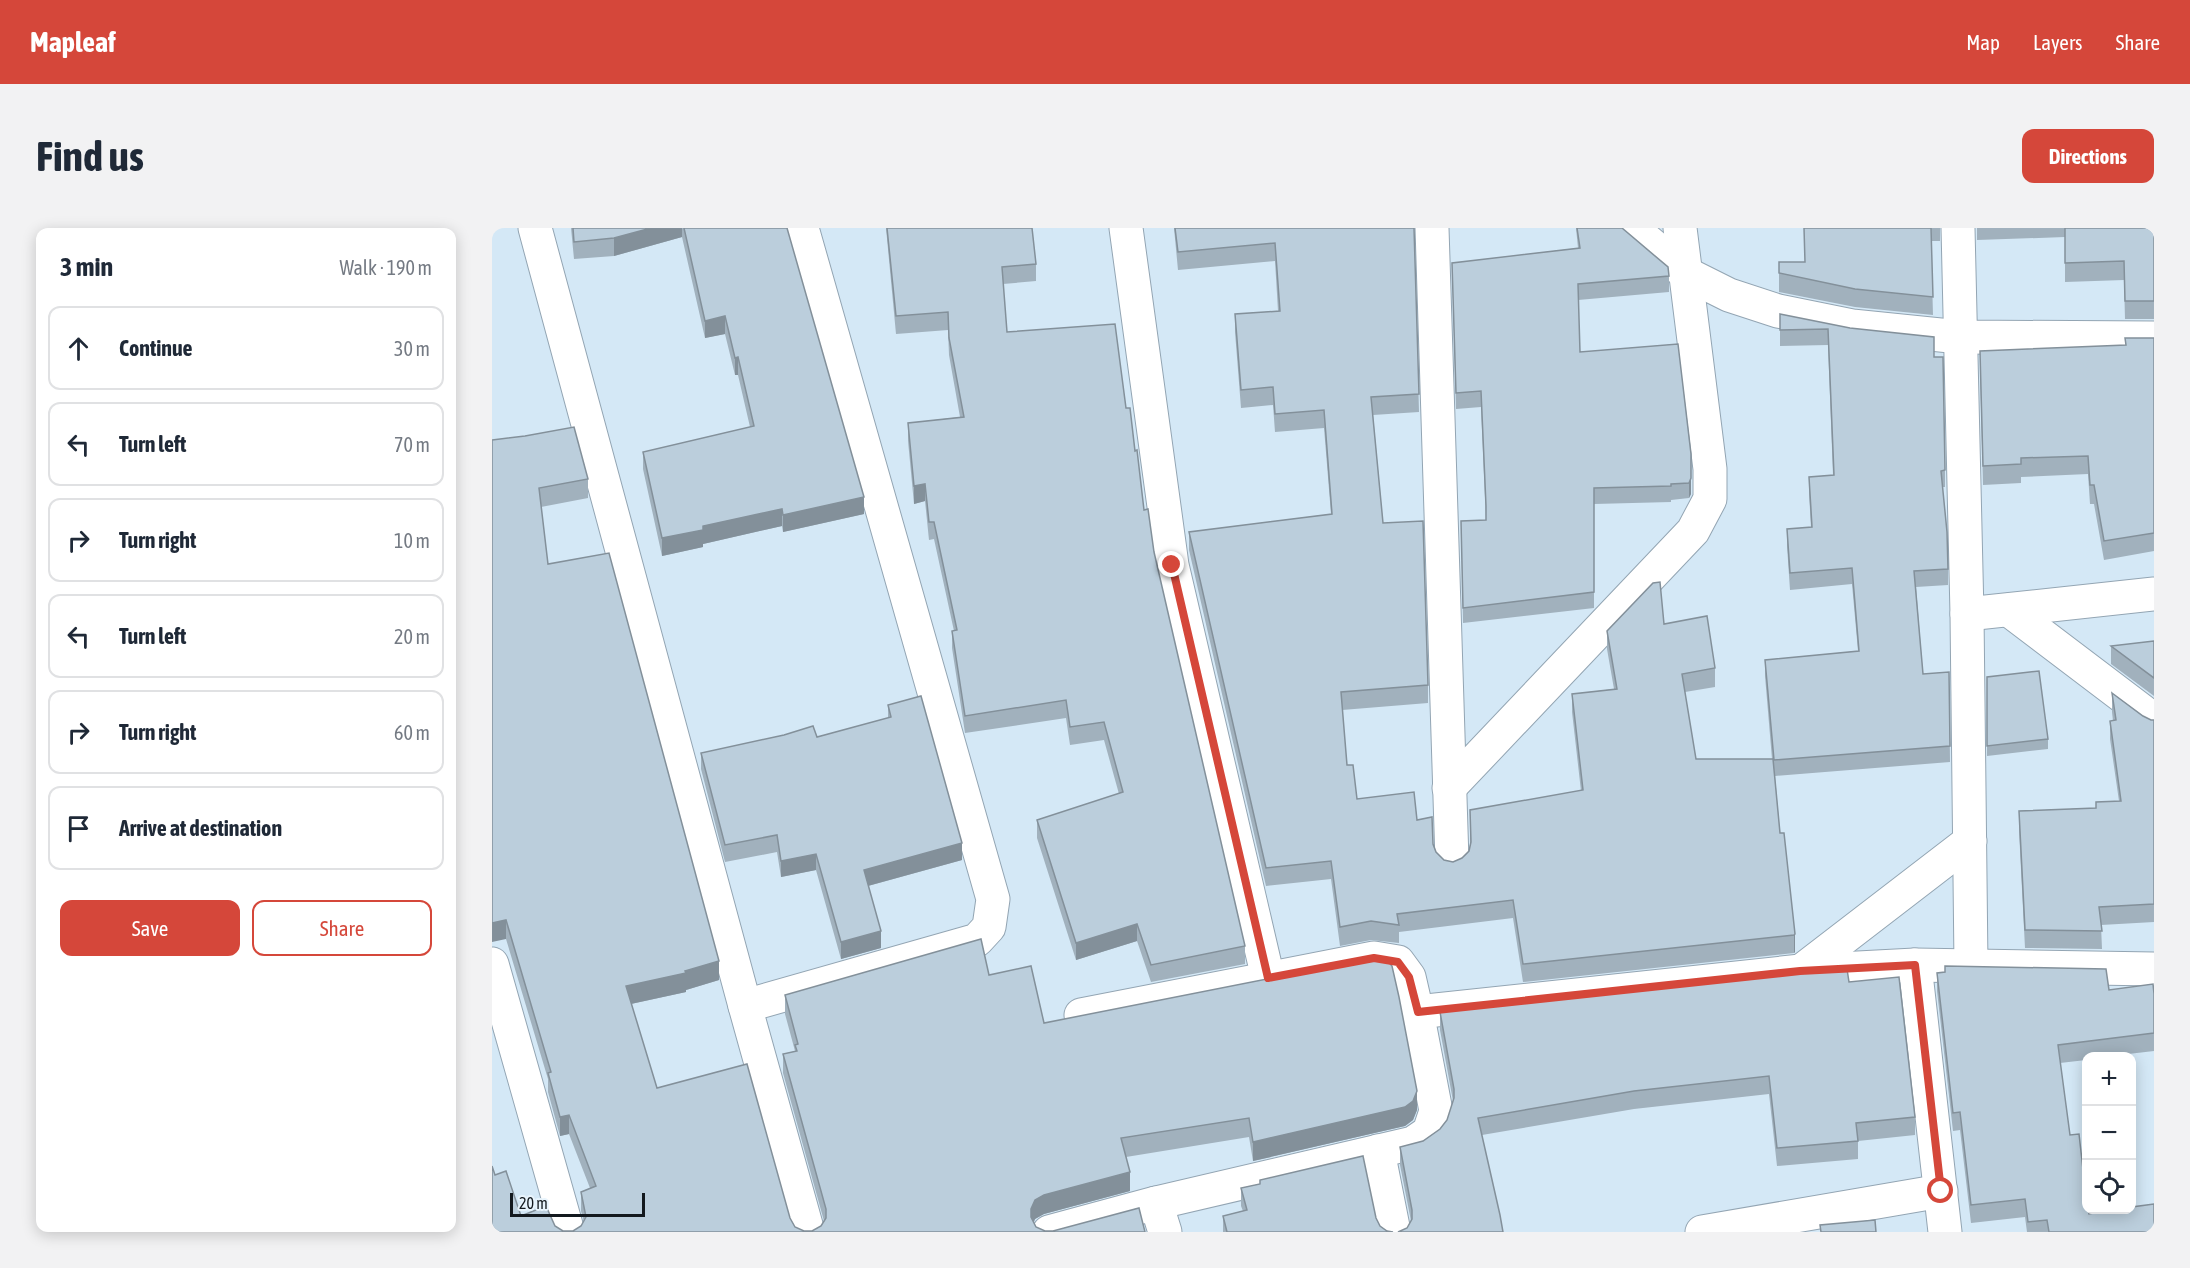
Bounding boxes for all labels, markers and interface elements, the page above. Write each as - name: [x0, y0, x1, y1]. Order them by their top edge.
- text: Mapleaf: [30, 26, 116, 58]
- text: Map: [1966, 30, 2000, 54]
- text: Layers: [2033, 30, 2083, 54]
- text: Share: [2116, 30, 2160, 54]
- button: Directions: [2022, 129, 2154, 183]
- text: Find us: [36, 132, 144, 180]
- text: 3 min: [60, 252, 113, 282]
- text: Walk · 190 m: [340, 256, 432, 279]
- icon: ahead: [62, 332, 95, 365]
- text: Continue: [119, 335, 193, 361]
- text: 30 m: [394, 337, 430, 360]
- icon: left: [62, 428, 95, 461]
- text: Turn left: [119, 431, 186, 457]
- text: 70 m: [394, 433, 430, 456]
- icon: right: [62, 524, 95, 557]
- text: Turn right: [119, 527, 196, 553]
- text: 10 m: [394, 529, 430, 552]
- route end: [1158, 551, 1184, 577]
- icon: left: [62, 620, 95, 653]
- text: Turn left: [119, 623, 186, 649]
- text: 20 m: [394, 625, 430, 648]
- icon: right: [62, 716, 95, 749]
- text: Turn right: [119, 719, 196, 745]
- text: 60 m: [394, 721, 430, 744]
- icon: arrive: [62, 812, 95, 845]
- text: Arrive at destination: [119, 815, 282, 841]
- button: Save: [60, 900, 240, 956]
- button: Share: [252, 900, 432, 956]
- map controls: [2082, 1052, 2136, 1214]
- button: +: [2082, 1052, 2136, 1106]
- button: −: [2082, 1106, 2136, 1160]
- button: locate: [2082, 1160, 2136, 1214]
- route start: [1927, 1177, 1953, 1203]
- scale bar: [510, 1190, 645, 1218]
- text: 20 m: [519, 1194, 548, 1212]

